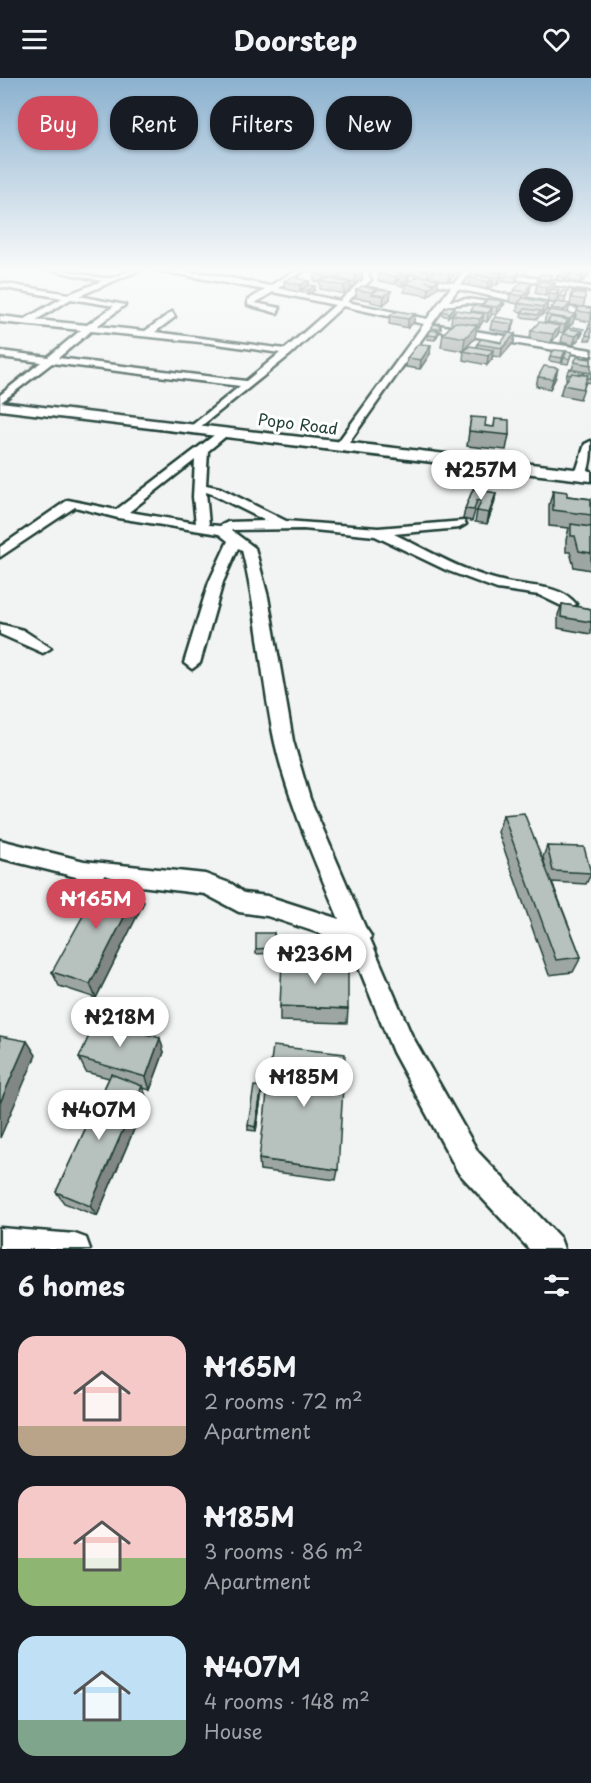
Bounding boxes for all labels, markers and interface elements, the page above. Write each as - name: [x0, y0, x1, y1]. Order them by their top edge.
- text: Doorstep: [233, 19, 358, 60]
- icon: menu: [18, 23, 51, 56]
- icon: heart: [540, 23, 573, 56]
- chip: Buy: [18, 96, 98, 150]
- chip: Rent: [110, 96, 198, 150]
- chip: Filters: [210, 96, 314, 150]
- chip: New: [326, 96, 412, 150]
- map controls: [519, 168, 573, 222]
- button: layers: [519, 168, 573, 222]
- street label: Popo Road: [257, 406, 339, 440]
- pin: ₦257M: [439, 450, 523, 501]
- text: ₦257M: [445, 454, 517, 484]
- pin: ₦165M: [54, 879, 138, 930]
- text: ₦165M: [60, 883, 132, 913]
- pin: ₦236M: [273, 934, 357, 985]
- text: ₦236M: [277, 938, 353, 968]
- pin: ₦218M: [78, 997, 162, 1048]
- text: ₦218M: [85, 1001, 155, 1031]
- pin: ₦185M: [262, 1057, 346, 1108]
- text: ₦185M: [269, 1061, 339, 1091]
- pin: ₦407M: [57, 1090, 141, 1141]
- text: ₦407M: [62, 1094, 136, 1124]
- text: 6 homes: [18, 1266, 125, 1305]
- icon: filters: [540, 1269, 573, 1302]
- text: ₦165M: [204, 1347, 297, 1386]
- icon: home: [66, 1360, 138, 1432]
- text: 2 rooms · 72 m²: [204, 1386, 363, 1416]
- text: Apartment: [204, 1416, 311, 1446]
- text: ₦185M: [204, 1497, 295, 1536]
- icon: home: [66, 1510, 138, 1582]
- text: 3 rooms · 86 m²: [204, 1536, 363, 1566]
- text: Apartment: [204, 1566, 311, 1596]
- text: ₦407M: [204, 1647, 301, 1686]
- icon: home: [66, 1660, 138, 1732]
- text: 4 rooms · 148 m²: [204, 1686, 370, 1716]
- text: House: [204, 1716, 263, 1746]

